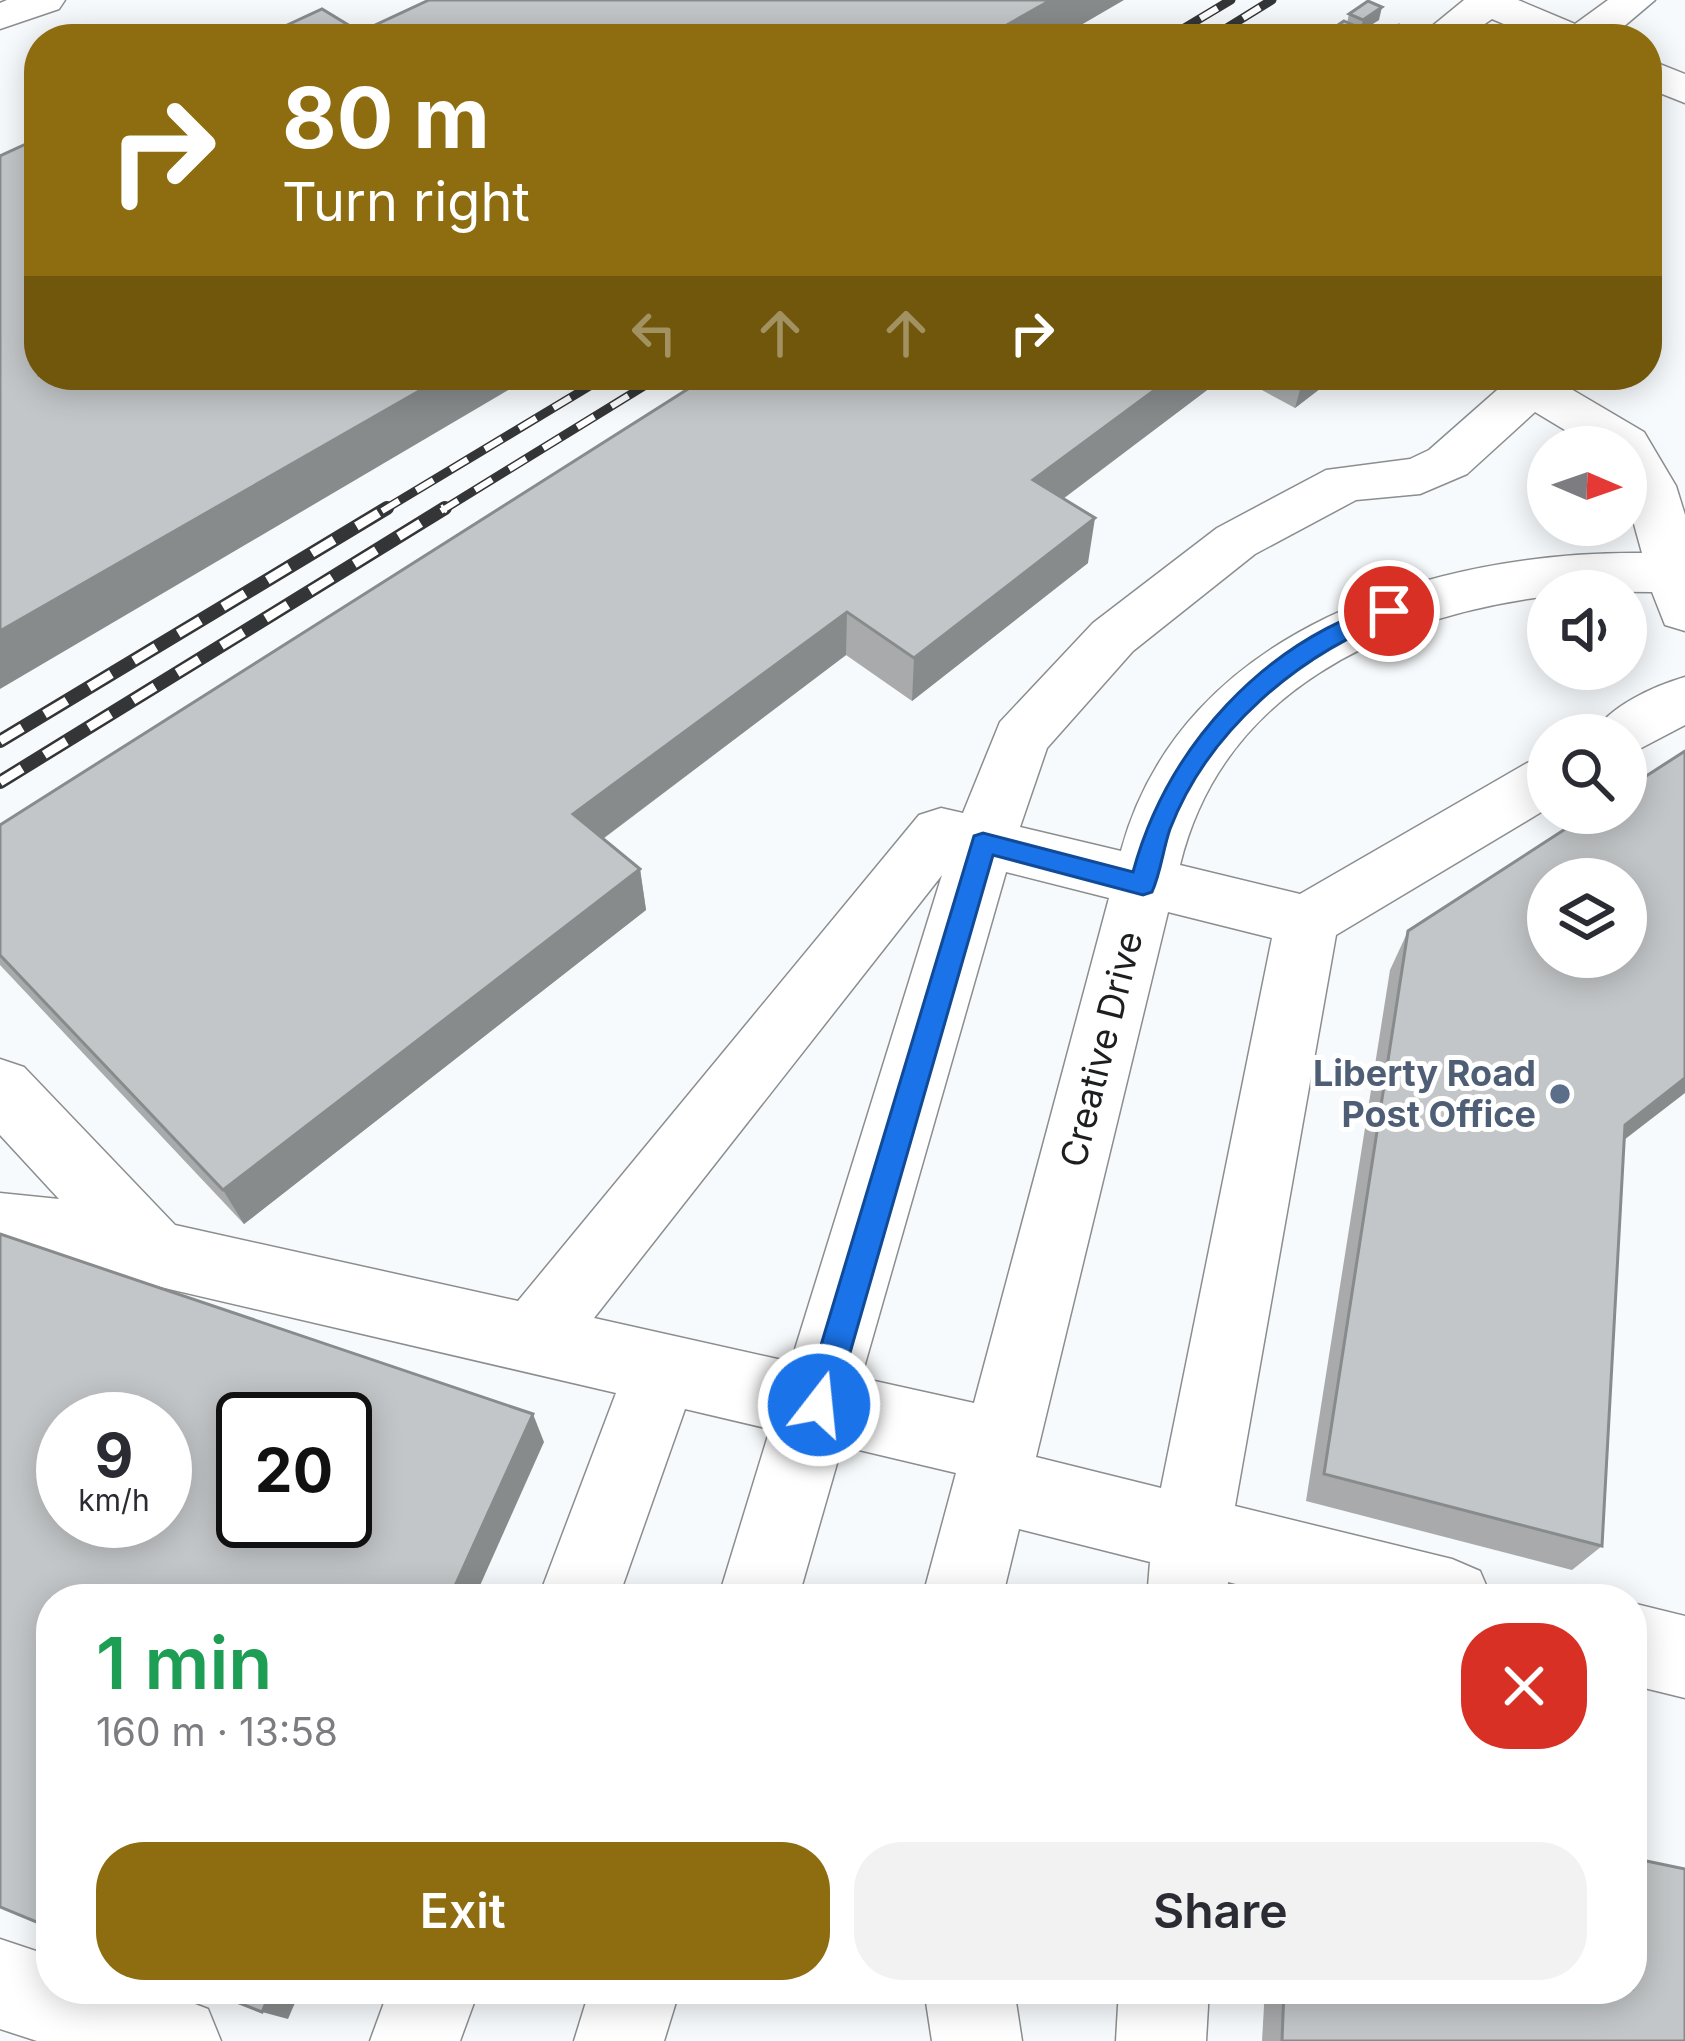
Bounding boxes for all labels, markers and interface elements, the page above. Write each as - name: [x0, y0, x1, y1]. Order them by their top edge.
- text: 80 m: [282, 67, 490, 168]
- icon: right: [84, 72, 240, 228]
- text: Turn right: [282, 169, 530, 234]
- icon: left: [621, 300, 687, 366]
- icon: ahead: [747, 300, 813, 366]
- icon: ahead: [873, 300, 939, 366]
- icon: right: [999, 300, 1065, 366]
- north arrow: [1527, 426, 1647, 546]
- map controls: [1527, 426, 1647, 978]
- pin: [1338, 560, 1440, 662]
- button: sound: [1527, 570, 1647, 690]
- icon: arrive: [1356, 578, 1422, 644]
- button: search: [1527, 714, 1647, 834]
- button: layers: [1527, 858, 1647, 978]
- street label: Creative Drive: [1050, 927, 1152, 1171]
- place label: Liberty Road Post Office: [1313, 1051, 1536, 1136]
- marker: Liberty Road Post Office: [1547, 1081, 1573, 1107]
- position arrow: [756, 1342, 882, 1468]
- speed limit sign: 20: [216, 1392, 372, 1548]
- text: 9: [95, 1419, 133, 1491]
- text: km/h: [78, 1482, 150, 1518]
- text: 1 min: [96, 1619, 272, 1706]
- button: close: [1461, 1623, 1587, 1749]
- text: 160 m · 13:58: [96, 1708, 338, 1755]
- button: Exit: [96, 1842, 830, 1980]
- button: Share: [854, 1842, 1587, 1980]

